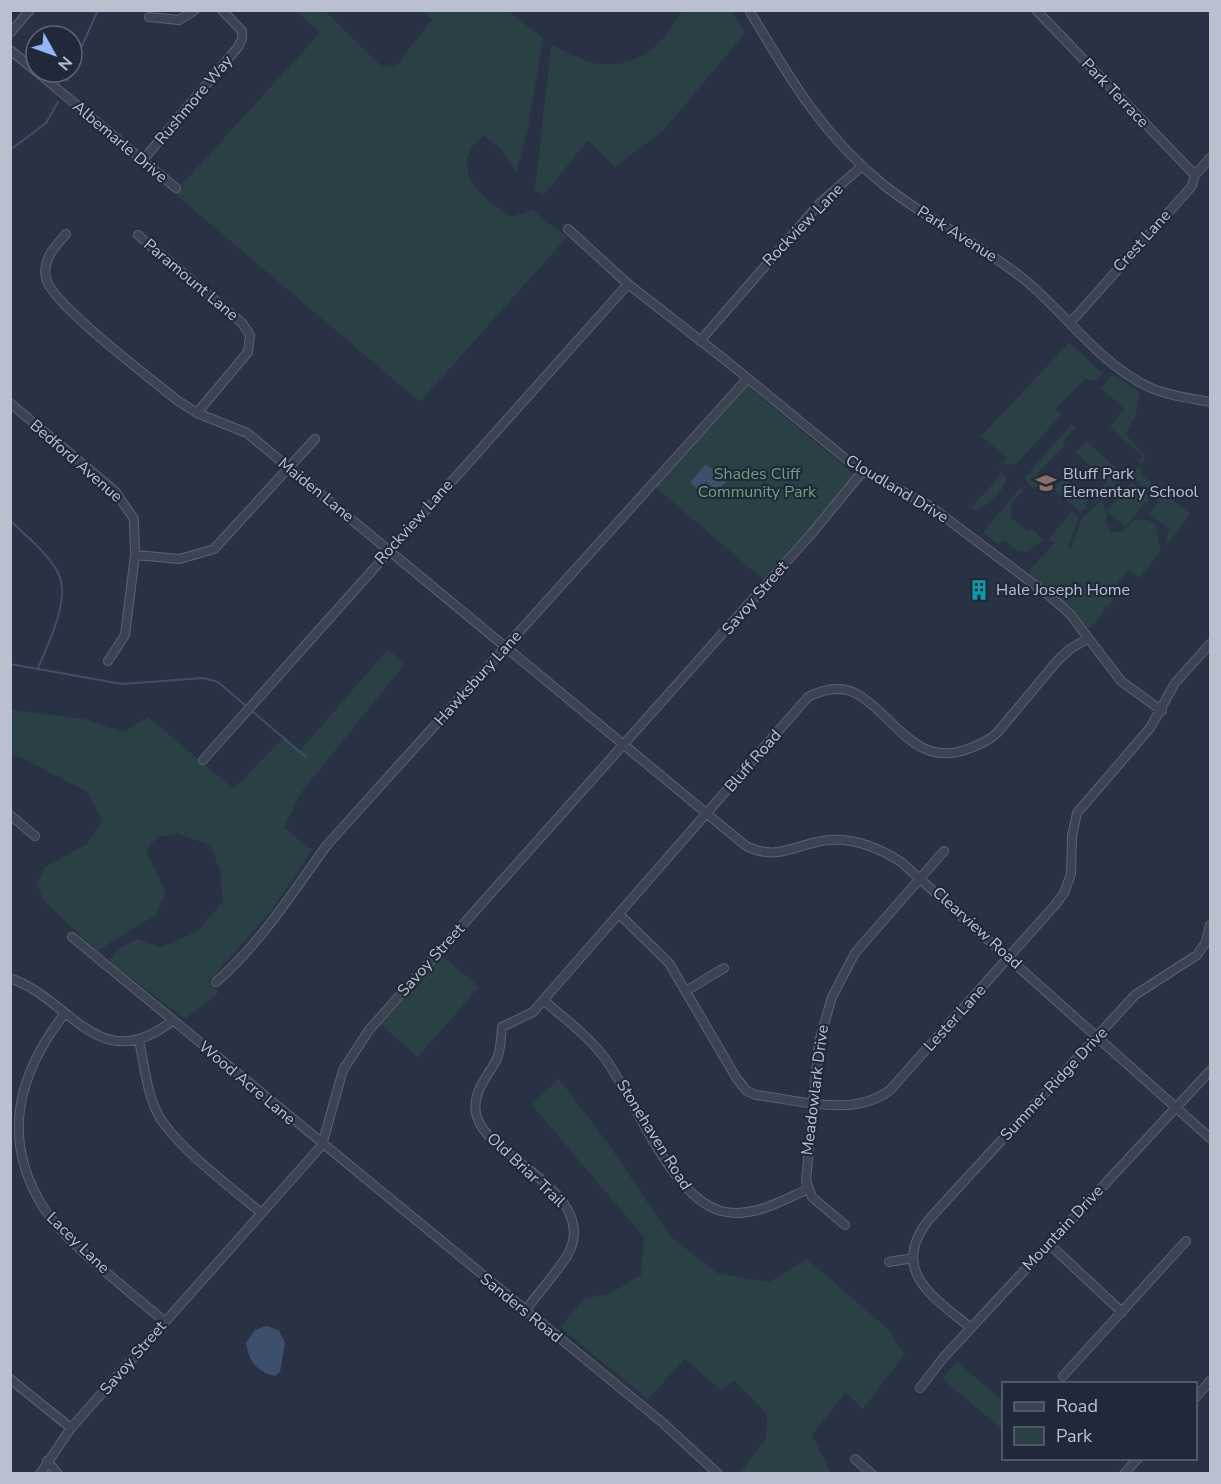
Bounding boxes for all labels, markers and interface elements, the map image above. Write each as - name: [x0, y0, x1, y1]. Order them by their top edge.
- north arrow: [24, 24, 84, 84]
- street label: Rushmore Way: [150, 50, 238, 149]
- text: N: [52, 51, 77, 75]
- street label: Park Terrace: [1076, 53, 1154, 133]
- street label: Albemarle Drive: [68, 96, 172, 188]
- street label: Rockview Lane: [758, 179, 848, 271]
- street label: Park Avenue: [913, 201, 1001, 267]
- street label: Crest Lane: [1108, 205, 1176, 277]
- street label: Paramount Lane: [139, 234, 243, 326]
- street label: Bedford Avenue: [25, 415, 127, 507]
- street label: Cloudland Drive: [841, 450, 953, 528]
- street label: Maiden Lane: [273, 453, 359, 527]
- park label: Shades Cliff Community Park: [698, 463, 817, 503]
- place label: Bluff Park Elementary School: [1063, 463, 1199, 503]
- school or university icon: Bluff Park Elementary School: [1034, 471, 1058, 495]
- street label: Rockview Lane: [370, 475, 458, 569]
- street label: Savoy Street: [717, 556, 793, 640]
- building icon: Hale Joseph Home: [967, 578, 991, 602]
- place label: Hale Joseph Home: [996, 579, 1130, 601]
- street label: Hawksbury Lane: [429, 626, 527, 730]
- street label: Bluff Road: [720, 725, 786, 797]
- street label: Clearview Road: [927, 882, 1027, 974]
- street label: Savoy Street: [392, 918, 470, 1001]
- street label: Lester Lane: [919, 980, 991, 1056]
- street label: Summer Ridge Drive: [995, 1022, 1113, 1146]
- street label: Meadowlark Drive: [796, 1024, 834, 1156]
- street label: Wood Acre Lane: [194, 1036, 300, 1130]
- street label: Stonehaven Road: [611, 1076, 697, 1194]
- street label: Old Briar Trail: [482, 1128, 570, 1212]
- street label: Mountain Drive: [1018, 1180, 1108, 1276]
- street label: Lacey Lane: [42, 1207, 114, 1279]
- street label: Sanders Road: [475, 1268, 567, 1348]
- street label: Savoy Street: [95, 1316, 171, 1400]
- legend: [1002, 1382, 1197, 1460]
- text: Road: [1056, 1394, 1098, 1418]
- text: Park: [1056, 1424, 1093, 1448]

